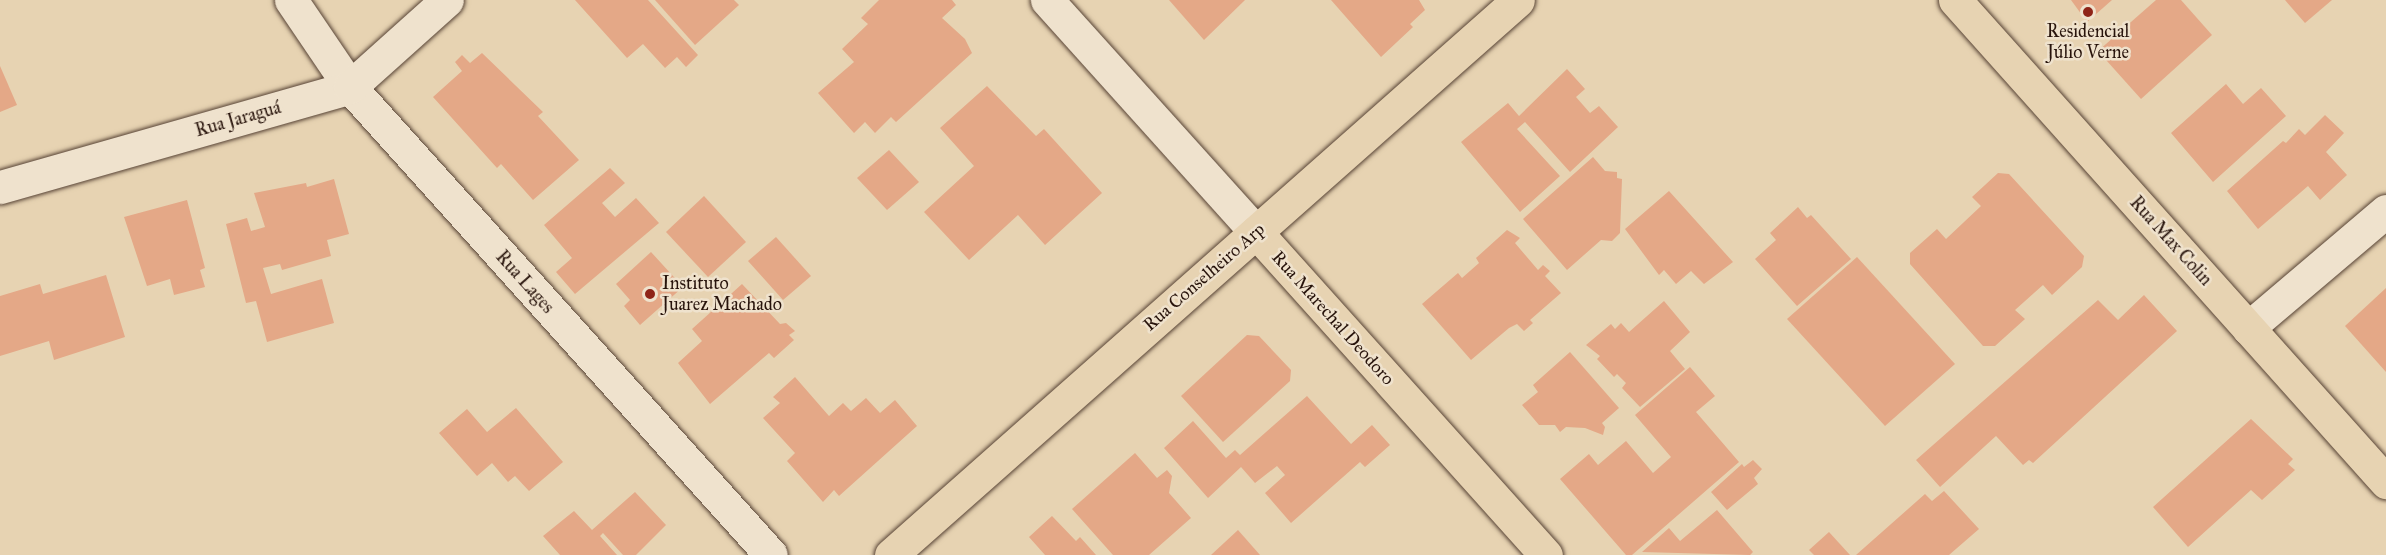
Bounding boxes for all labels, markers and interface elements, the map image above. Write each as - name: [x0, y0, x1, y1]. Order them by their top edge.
- marker: Residencial Júlio Verne: [2081, 5, 2095, 19]
- place label: Residencial Júlio Verne: [2047, 21, 2129, 63]
- street label: Rua Jaraguá: [193, 96, 283, 142]
- street label: Rua Max Colin: [2125, 192, 2217, 290]
- street label: Rua Conselheiro Arp: [1139, 218, 1269, 336]
- street label: Rua Lages: [491, 246, 559, 318]
- street label: Rua Marechal Deodoro: [1267, 247, 1399, 389]
- place label: Instituto Juarez Machado: [662, 273, 782, 316]
- marker: Instituto Juarez Machado: [643, 287, 657, 301]

